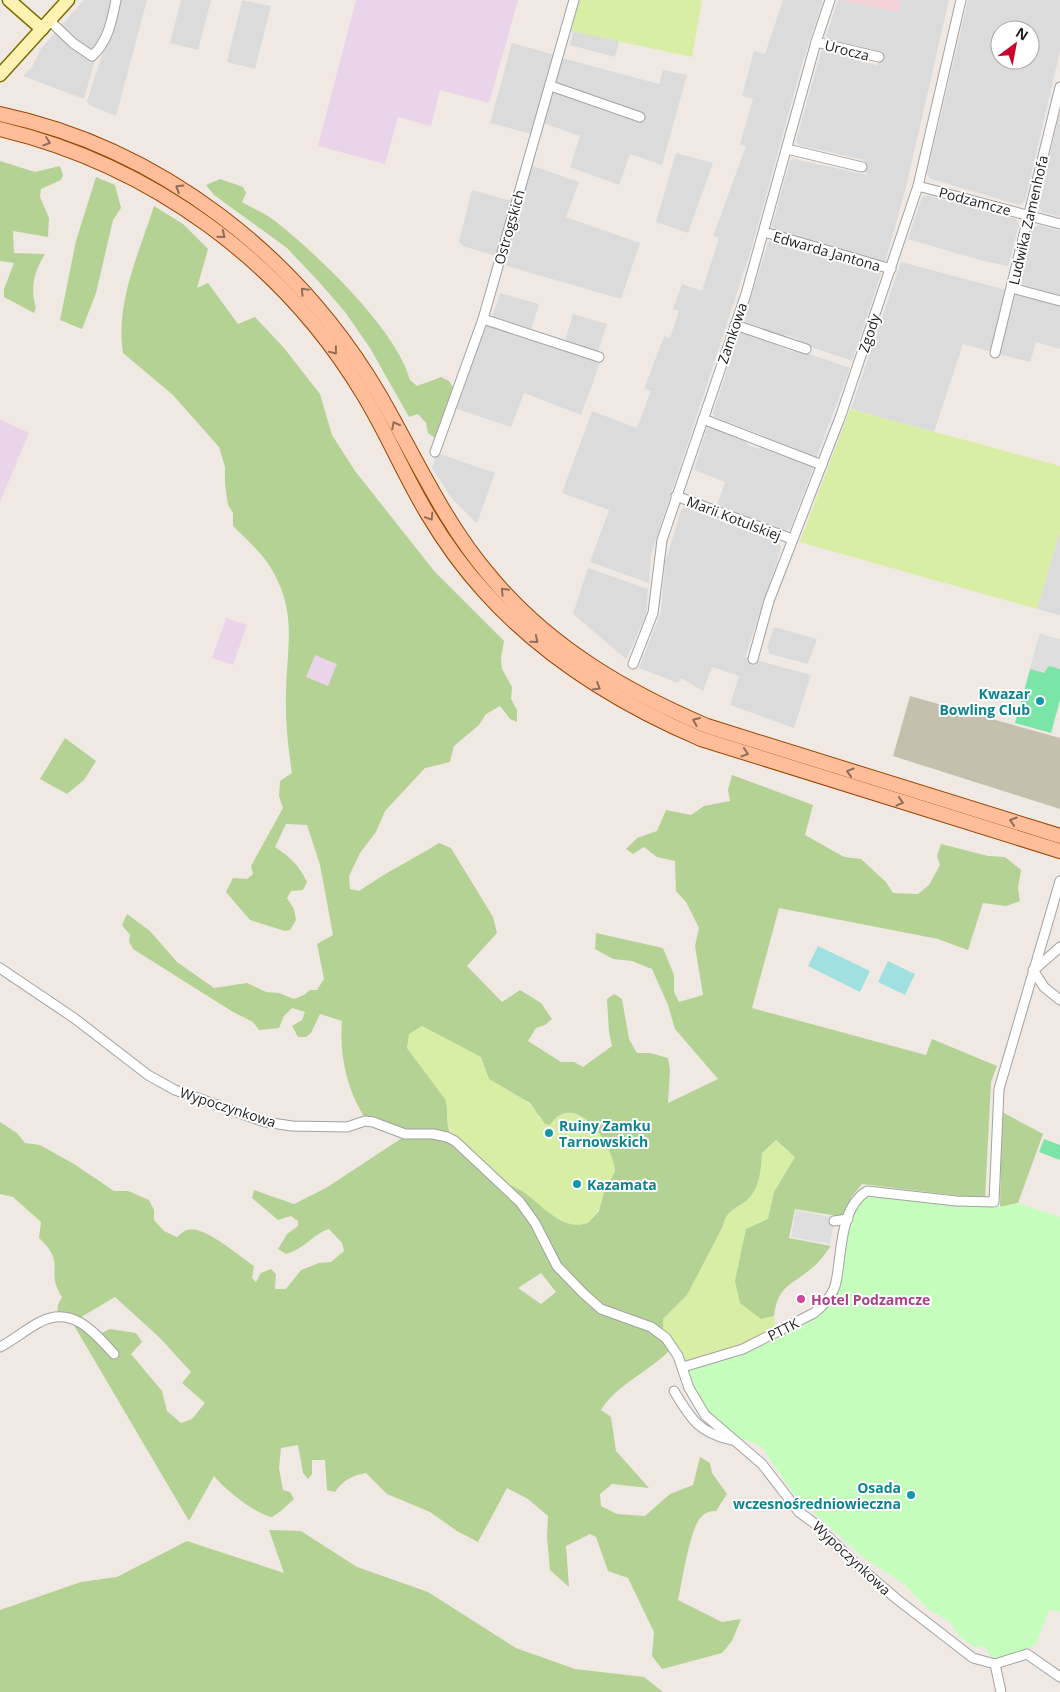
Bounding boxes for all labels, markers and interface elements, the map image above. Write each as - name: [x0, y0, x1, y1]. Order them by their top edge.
- north arrow: [990, 20, 1040, 70]
- text: N: [1012, 22, 1032, 45]
- street label: Urocza: [823, 35, 871, 65]
- one-way arrow: [42, 136, 51, 146]
- street label: Ludwika Zamenhofa: [1004, 153, 1052, 287]
- street label: Podzamcze: [937, 182, 1013, 220]
- one-way arrow: [176, 185, 185, 194]
- street label: Ostrogskich: [489, 187, 529, 267]
- street label: Edwarda Jantona: [771, 227, 883, 275]
- one-way arrow: [216, 229, 225, 238]
- one-way arrow: [301, 288, 310, 297]
- street label: Zamkowa: [713, 300, 751, 366]
- street label: Zgody: [854, 310, 884, 355]
- one-way arrow: [329, 345, 337, 354]
- one-way arrow: [391, 421, 401, 430]
- street label: Marii Kotulskiej: [684, 491, 784, 545]
- one-way arrow: [423, 512, 433, 521]
- one-way arrow: [501, 588, 510, 597]
- one-way arrow: [529, 634, 538, 643]
- one-way arrow: [592, 680, 601, 690]
- place label: Kwazar Bowling Club: [939, 684, 1031, 719]
- marker: Kwazar Bowling Club: [1034, 695, 1046, 707]
- one-way arrow: [692, 717, 701, 728]
- one-way arrow: [740, 747, 748, 757]
- one-way arrow: [847, 767, 855, 777]
- one-way arrow: [895, 796, 903, 806]
- one-way arrow: [1010, 817, 1018, 827]
- street label: Wypoczynkowa: [177, 1082, 279, 1132]
- place label: Ruiny Zamku Tarnowskich: [559, 1116, 651, 1151]
- marker: Ruiny Zamku Tarnowskich: [543, 1127, 555, 1139]
- place label: Kazamata: [587, 1175, 657, 1194]
- marker: Kazamata: [571, 1178, 583, 1190]
- place label: Hotel Podzamcze: [811, 1290, 930, 1309]
- marker: Hotel Podzamcze: [795, 1293, 807, 1305]
- street label: PTTK: [764, 1313, 802, 1345]
- place label: Osada wczesnośredniowieczna: [733, 1478, 901, 1513]
- marker: Osada wczesnośredniowieczna: [905, 1489, 917, 1501]
- street label: Wypoczynkowa: [809, 1517, 895, 1599]

